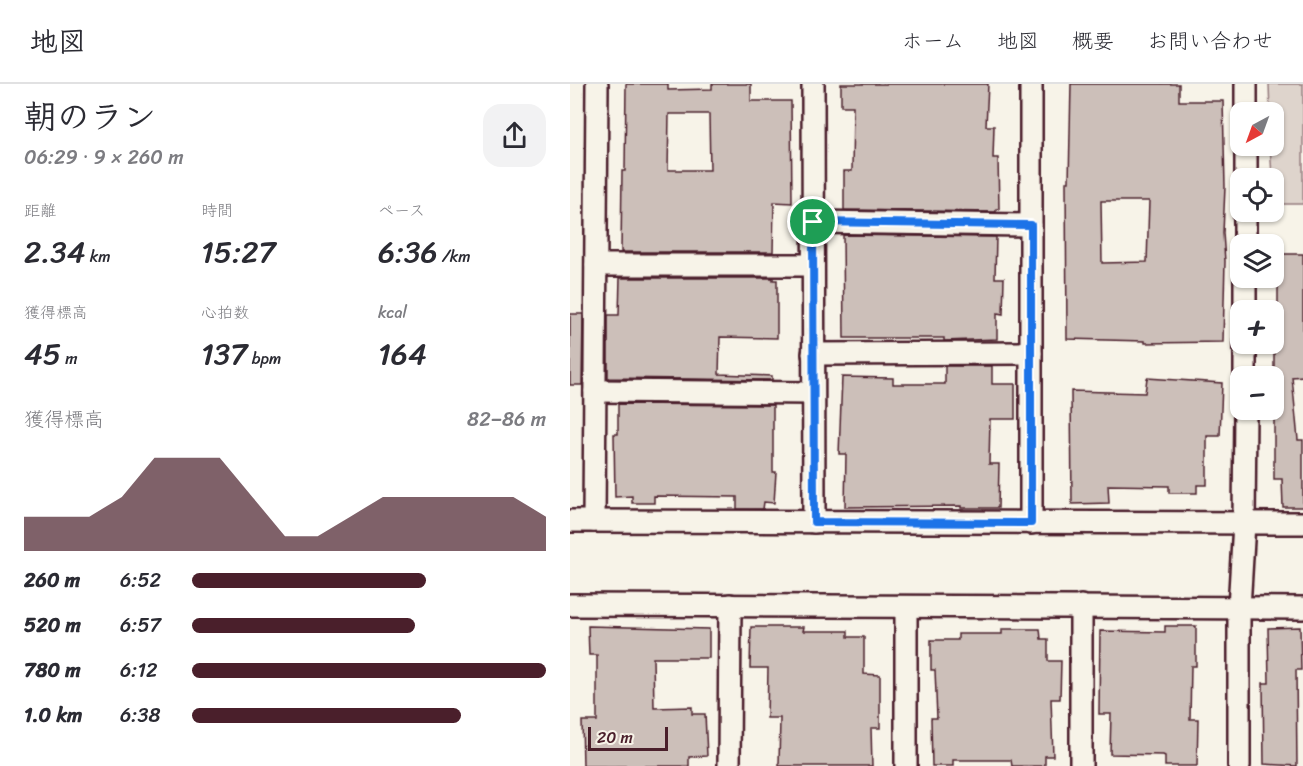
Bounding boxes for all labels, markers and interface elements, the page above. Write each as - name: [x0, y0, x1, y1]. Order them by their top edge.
- text: 地図: [30, 17, 86, 66]
- text: ホーム: [902, 22, 964, 60]
- text: 地図: [997, 22, 1039, 60]
- text: 概要: [1072, 22, 1114, 60]
- text: お問い合わせ: [1147, 22, 1273, 60]
- text: 朝のラン: [24, 88, 156, 146]
- north arrow: [1230, 102, 1284, 156]
- map controls: [1230, 102, 1284, 420]
- button: share: [483, 104, 546, 167]
- text: 06:29 · 9 × 260 m: [24, 140, 184, 175]
- button: locate: [1230, 168, 1284, 222]
- text: 距離: [24, 196, 56, 225]
- text: 時間: [201, 196, 233, 225]
- text: ペース: [378, 196, 425, 225]
- pin: [787, 196, 838, 247]
- icon: arrive: [796, 205, 829, 238]
- text: 2.34: [24, 225, 86, 279]
- text: 15:27: [201, 225, 276, 279]
- text: 6:36: [378, 225, 438, 279]
- button: layers: [1230, 234, 1284, 288]
- text: km: [86, 242, 111, 271]
- text: /km: [438, 242, 471, 271]
- text: 獲得標高: [24, 298, 88, 327]
- text: 心拍数: [201, 298, 249, 327]
- text: kcal: [378, 298, 407, 327]
- button: +: [1230, 300, 1284, 354]
- text: 45: [24, 327, 61, 381]
- text: 137: [201, 327, 247, 381]
- text: 164: [378, 327, 427, 381]
- text: m: [61, 344, 78, 373]
- text: bpm: [247, 344, 281, 373]
- button: −: [1230, 366, 1284, 420]
- text: 獲得標高: [24, 402, 104, 437]
- text: 82–86 m: [467, 402, 546, 437]
- text: 260 m: [24, 563, 80, 598]
- text: 6:52: [120, 563, 161, 598]
- text: 520 m: [24, 608, 81, 643]
- text: 6:57: [120, 608, 161, 643]
- text: 780 m: [24, 653, 81, 688]
- text: 6:12: [120, 653, 158, 688]
- text: 1.0 km: [24, 698, 82, 733]
- text: 6:38: [120, 698, 160, 733]
- text: 20 m: [597, 723, 633, 752]
- scale bar: [588, 724, 668, 752]

